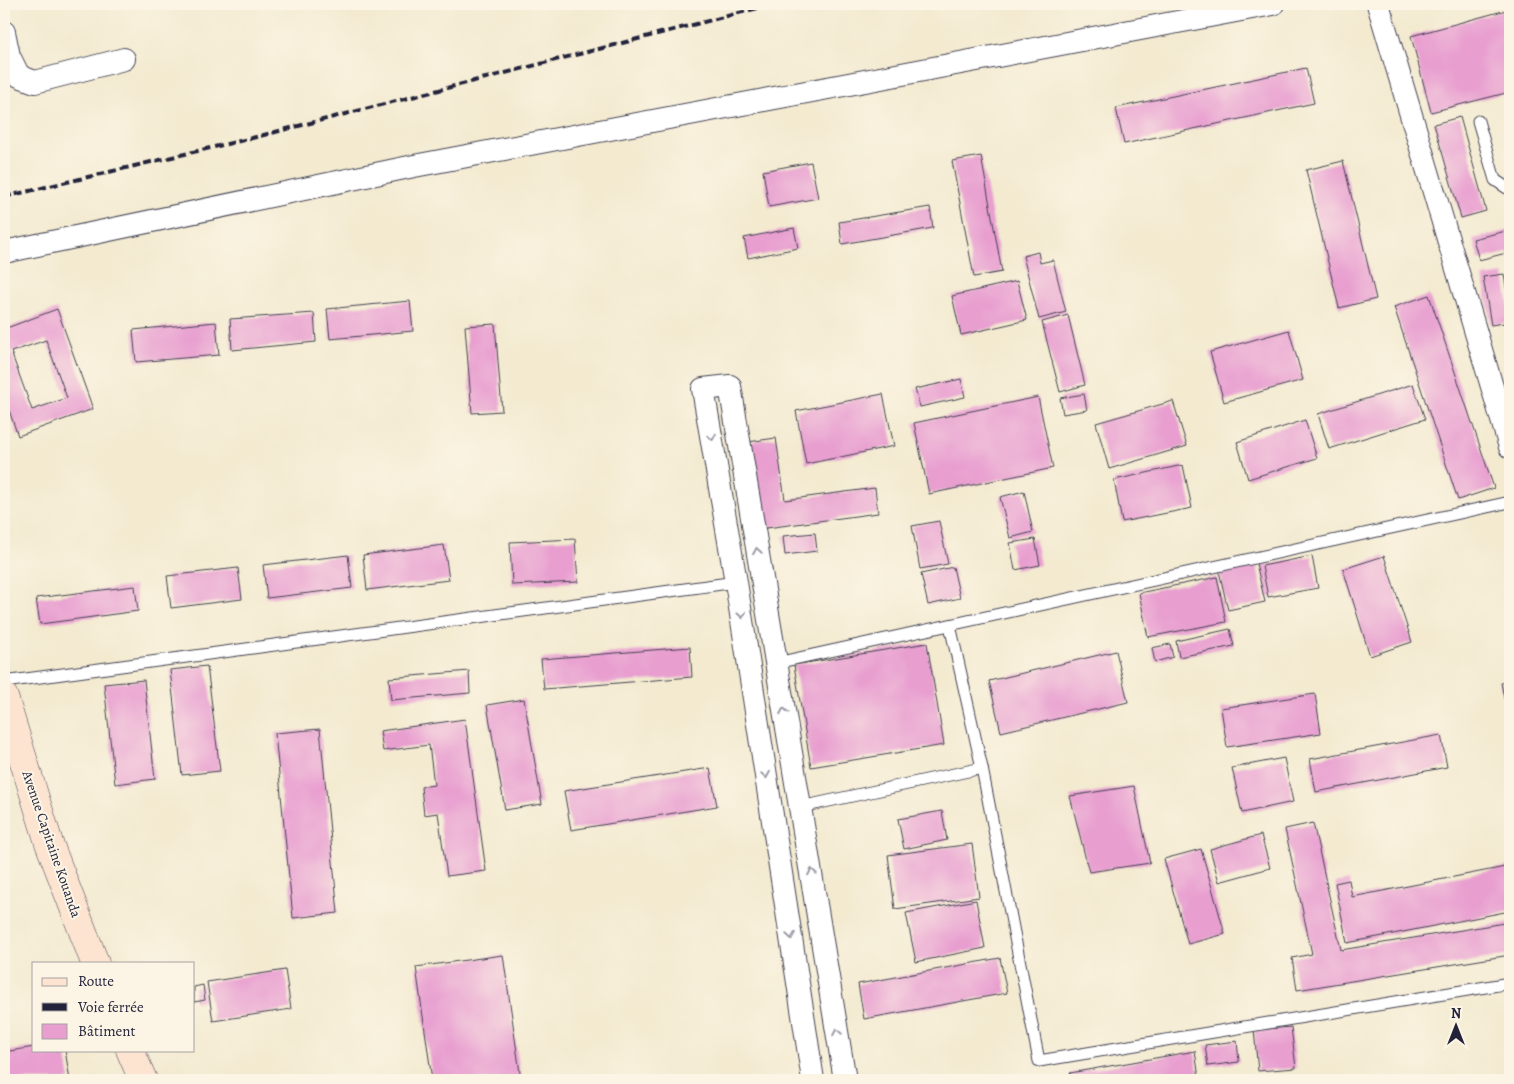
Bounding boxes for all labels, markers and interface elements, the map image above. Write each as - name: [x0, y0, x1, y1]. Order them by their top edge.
- one-way arrow: [706, 433, 716, 442]
- one-way arrow: [753, 547, 763, 556]
- one-way arrow: [736, 610, 746, 619]
- one-way arrow: [780, 707, 790, 716]
- street label: Avenue Capitaine Kouanda: [17, 767, 86, 921]
- one-way arrow: [761, 771, 771, 780]
- one-way arrow: [807, 867, 817, 876]
- one-way arrow: [785, 932, 796, 940]
- legend: [32, 962, 195, 1052]
- text: Route: [78, 971, 114, 991]
- text: Voie ferrée: [77, 997, 144, 1017]
- north arrow: [1432, 1002, 1482, 1052]
- text: N: [1451, 1004, 1461, 1023]
- text: Bâtiment: [78, 1021, 136, 1041]
- one-way arrow: [833, 1028, 843, 1036]

